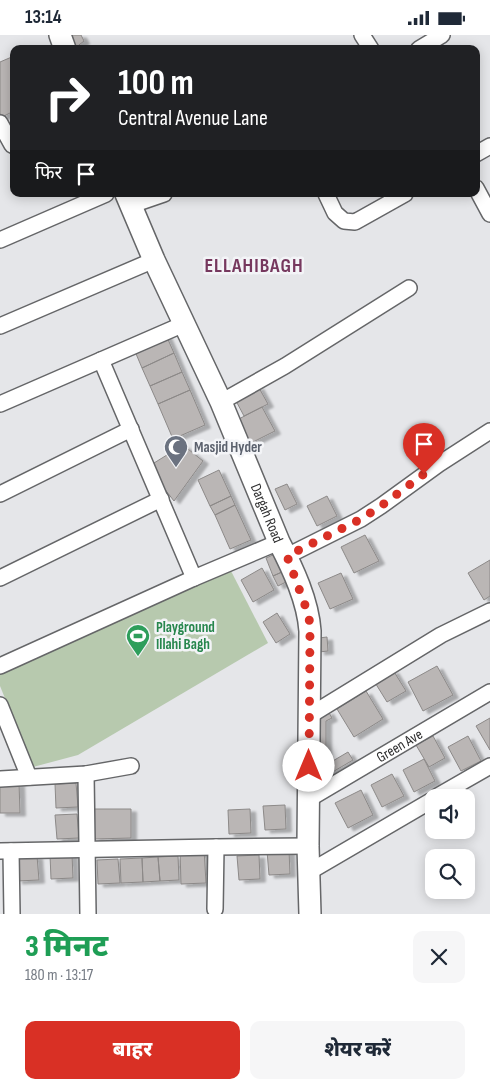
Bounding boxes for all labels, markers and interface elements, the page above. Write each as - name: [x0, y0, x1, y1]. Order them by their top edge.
- text: 13:14: [25, 6, 62, 29]
- text: 100 m: [118, 62, 194, 105]
- icon: right: [35, 65, 100, 130]
- text: Central Avenue Lane: [118, 105, 268, 132]
- icon: arrive: [72, 160, 100, 188]
- text: फिर: [35, 162, 62, 185]
- district label: ELLAHIBAGH: [204, 254, 304, 278]
- pin: [403, 423, 445, 474]
- icon: arrive: [410, 430, 438, 458]
- mosque icon: Masjid Hyder: [163, 434, 189, 468]
- place label: Masjid Hyder: [194, 438, 262, 457]
- street label: Dargah Road: [246, 481, 287, 546]
- place label: Playground Illahi Bagh: [156, 618, 215, 654]
- sports icon: Playground Illahi Bagh: [125, 623, 151, 657]
- street label: Green Ave: [373, 725, 426, 767]
- position arrow: [282, 739, 334, 791]
- map controls: [425, 789, 475, 899]
- button: sound: [425, 789, 475, 839]
- button: search: [425, 849, 475, 899]
- text: 3 मिनट: [25, 929, 108, 965]
- button: close: [413, 931, 465, 983]
- text: 180 m · 13:17: [25, 966, 93, 985]
- button: बाहर: [25, 1021, 240, 1079]
- button: शेयर करें: [250, 1021, 465, 1079]

